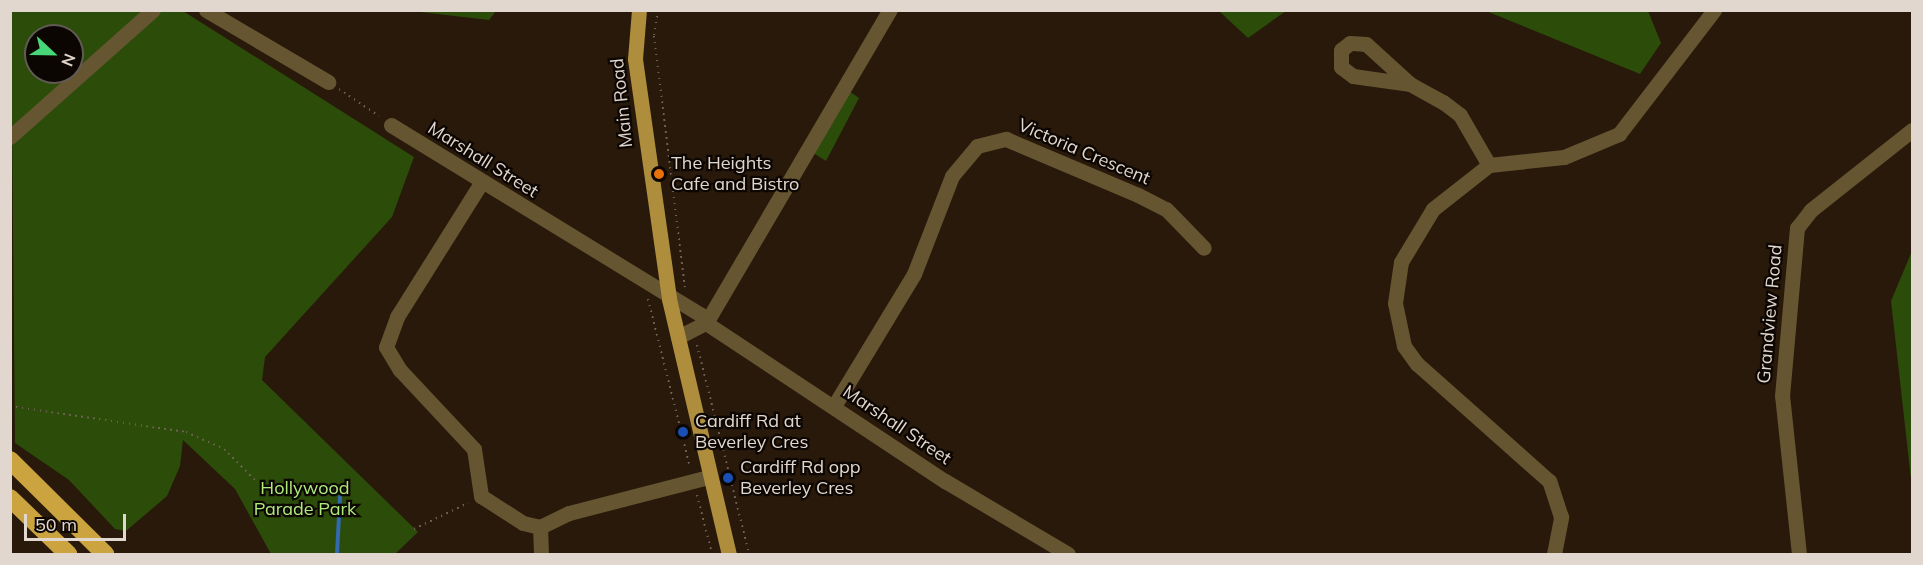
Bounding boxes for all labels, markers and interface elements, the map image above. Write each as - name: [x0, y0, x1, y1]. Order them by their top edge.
- north arrow: [24, 24, 84, 84]
- text: N: [57, 51, 80, 69]
- street label: Main Road: [607, 57, 637, 149]
- street label: Victoria Crescent: [1015, 114, 1153, 190]
- street label: Marshall Street: [424, 117, 542, 203]
- place label: The Heights Cafe and Bistro: [671, 153, 799, 195]
- marker: The Heights Cafe and Bistro: [652, 167, 666, 181]
- street label: Grandview Road: [1753, 243, 1787, 385]
- street label: Marshall Street: [839, 381, 955, 469]
- place label: Cardiff Rd at Beverley Cres: [695, 411, 808, 454]
- marker: Cardiff Rd at Beverley Cres: [676, 425, 690, 439]
- place label: Cardiff Rd opp Beverley Cres: [740, 457, 861, 500]
- marker: Cardiff Rd opp Beverley Cres: [721, 471, 735, 485]
- park label: Hollywood Parade Park: [254, 478, 356, 520]
- scale bar: [27, 502, 129, 540]
- text: 50 m: [35, 513, 77, 536]

